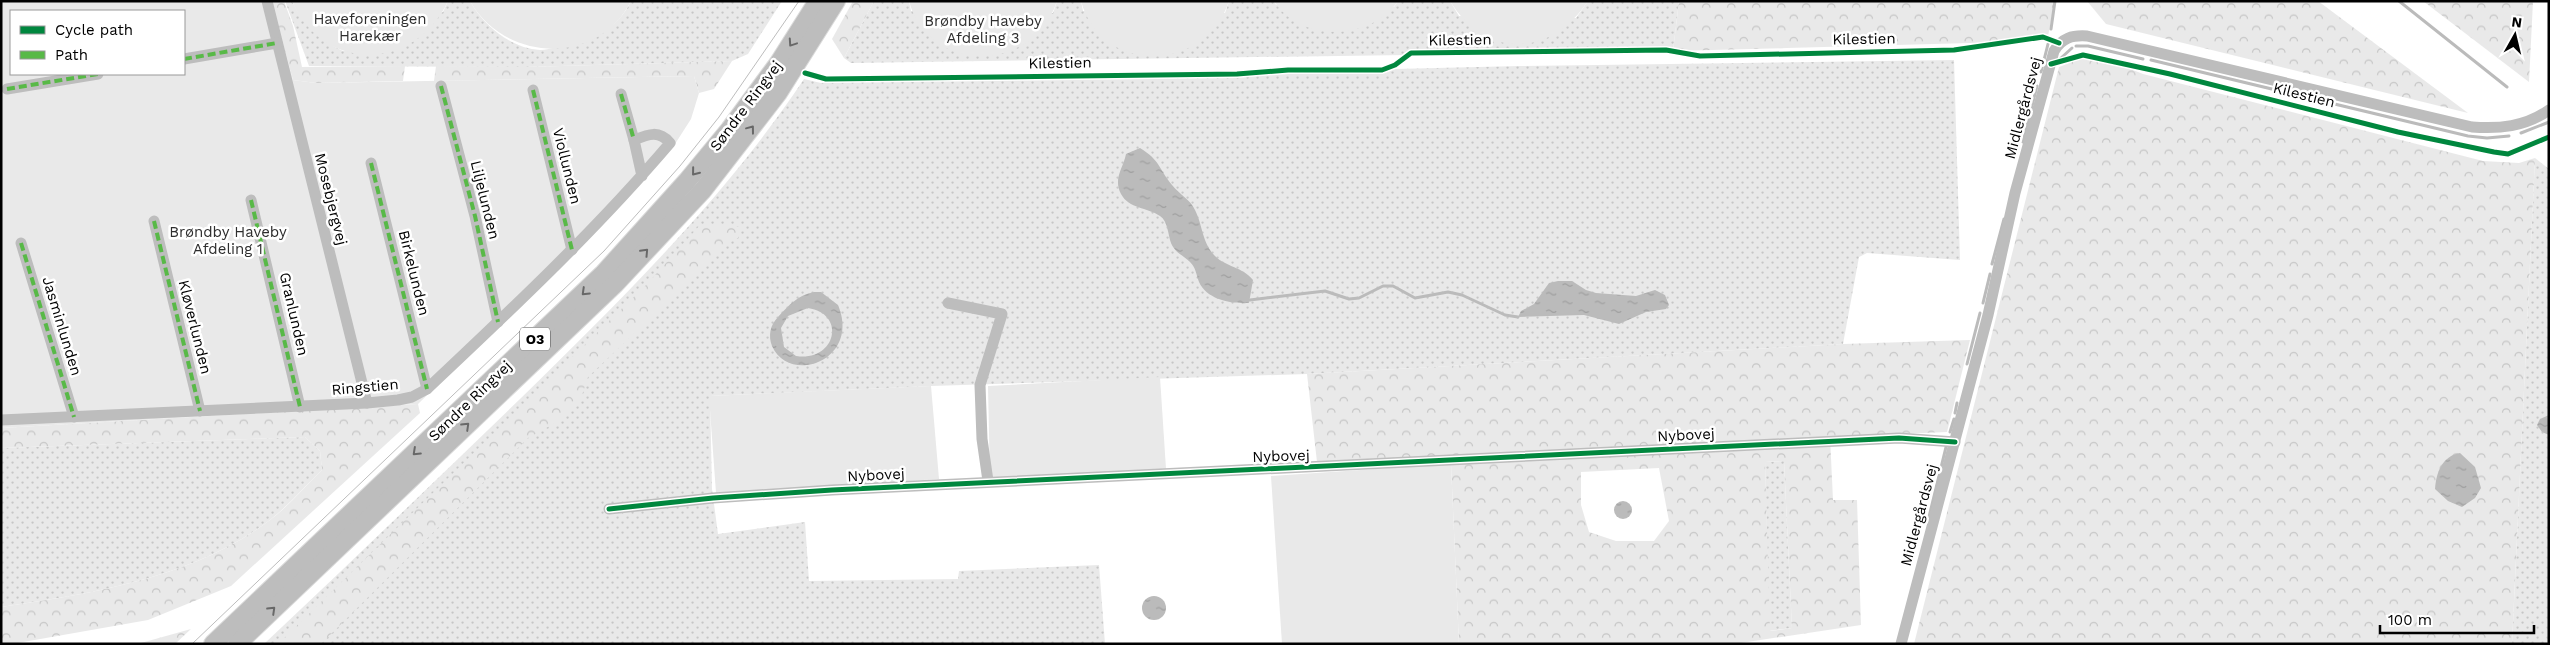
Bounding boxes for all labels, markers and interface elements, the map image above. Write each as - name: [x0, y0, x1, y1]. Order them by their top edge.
- legend: [10, 10, 185, 75]
- park label: Haveforeningen Harekær: [313, 10, 427, 45]
- north arrow: [2490, 10, 2540, 60]
- park label: Brøndby Haveby Afdeling 3: [924, 12, 1042, 47]
- text: N: [2511, 13, 2523, 31]
- text: Cycle path: [55, 21, 133, 39]
- street label: Kilestien: [1832, 29, 1896, 49]
- street label: Kilestien: [1428, 30, 1492, 50]
- one-way arrow: [789, 37, 798, 46]
- text: Path: [55, 46, 88, 64]
- street label: Kilestien: [1028, 53, 1092, 73]
- street label: Midlergårdsvej: [2001, 55, 2045, 161]
- street label: Søndre Ringvej: [706, 57, 786, 155]
- street label: Kilestien: [2271, 79, 2337, 111]
- one-way arrow: [745, 125, 754, 135]
- street label: Viollunden: [549, 126, 585, 206]
- street label: Mosebjergvej: [311, 151, 351, 247]
- street label: Liljelunden: [467, 159, 503, 241]
- one-way arrow: [691, 167, 700, 176]
- park label: Brøndby Haveby Afdeling 1: [169, 223, 287, 258]
- street label: Birkelunden: [395, 228, 433, 318]
- one-way arrow: [639, 248, 648, 257]
- street label: Granlunden: [276, 271, 312, 357]
- street label: Jasminlunden: [38, 274, 86, 378]
- street label: Kløverlunden: [175, 278, 215, 376]
- one-way arrow: [581, 286, 590, 295]
- road number: O3: [520, 328, 550, 350]
- street label: Søndre Ringvej: [425, 357, 515, 445]
- street label: Ringstien: [331, 375, 399, 399]
- one-way arrow: [460, 423, 469, 432]
- street label: Nybovej: [1657, 425, 1715, 445]
- one-way arrow: [413, 446, 422, 455]
- street label: Nybovej: [1252, 446, 1310, 466]
- street label: Midlergårdsvej: [1897, 462, 1941, 568]
- street label: Nybovej: [847, 465, 905, 485]
- scale bar: [2380, 602, 2534, 634]
- one-way arrow: [266, 607, 275, 616]
- text: 100 m: [2388, 611, 2432, 629]

